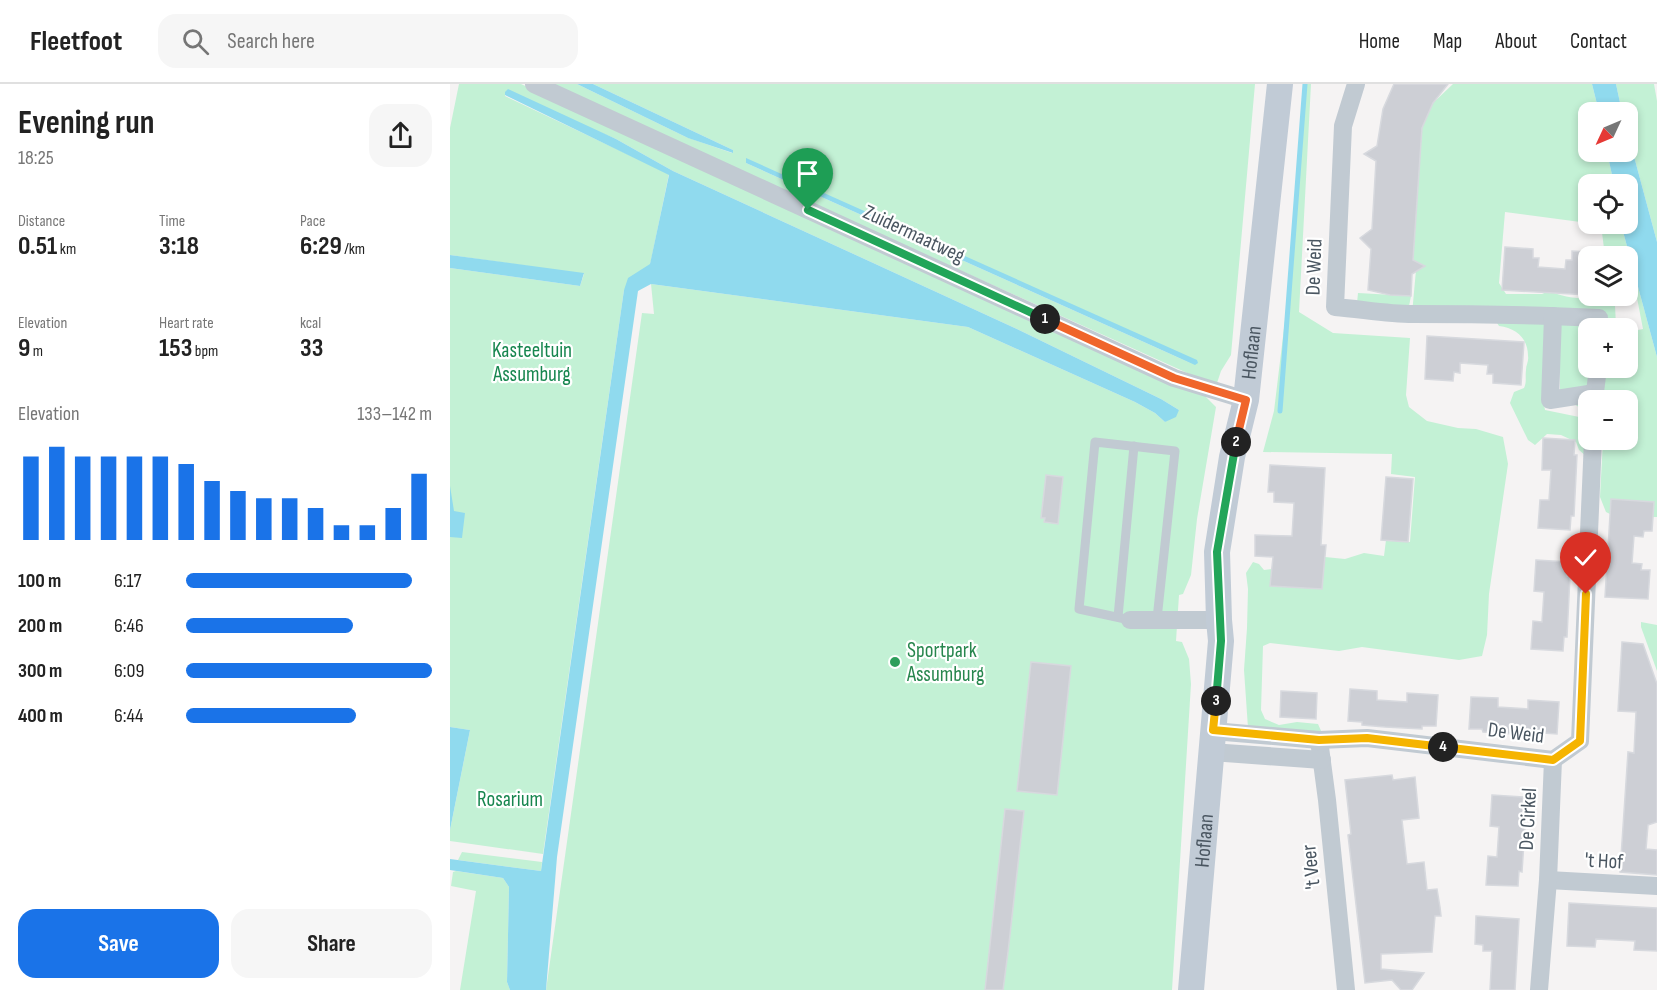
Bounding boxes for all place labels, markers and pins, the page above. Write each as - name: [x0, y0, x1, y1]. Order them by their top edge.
- pin: [782, 148, 833, 210]
- pin: 1: [1030, 304, 1060, 334]
- pin: 2: [1221, 427, 1251, 457]
- pin: [1560, 532, 1611, 594]
- place label: Sportpark Assumburg: [906, 638, 985, 687]
- marker: Sportpark Assumburg: [888, 655, 902, 669]
- pin: 3: [1201, 686, 1231, 716]
- pin: 4: [1428, 732, 1458, 762]

